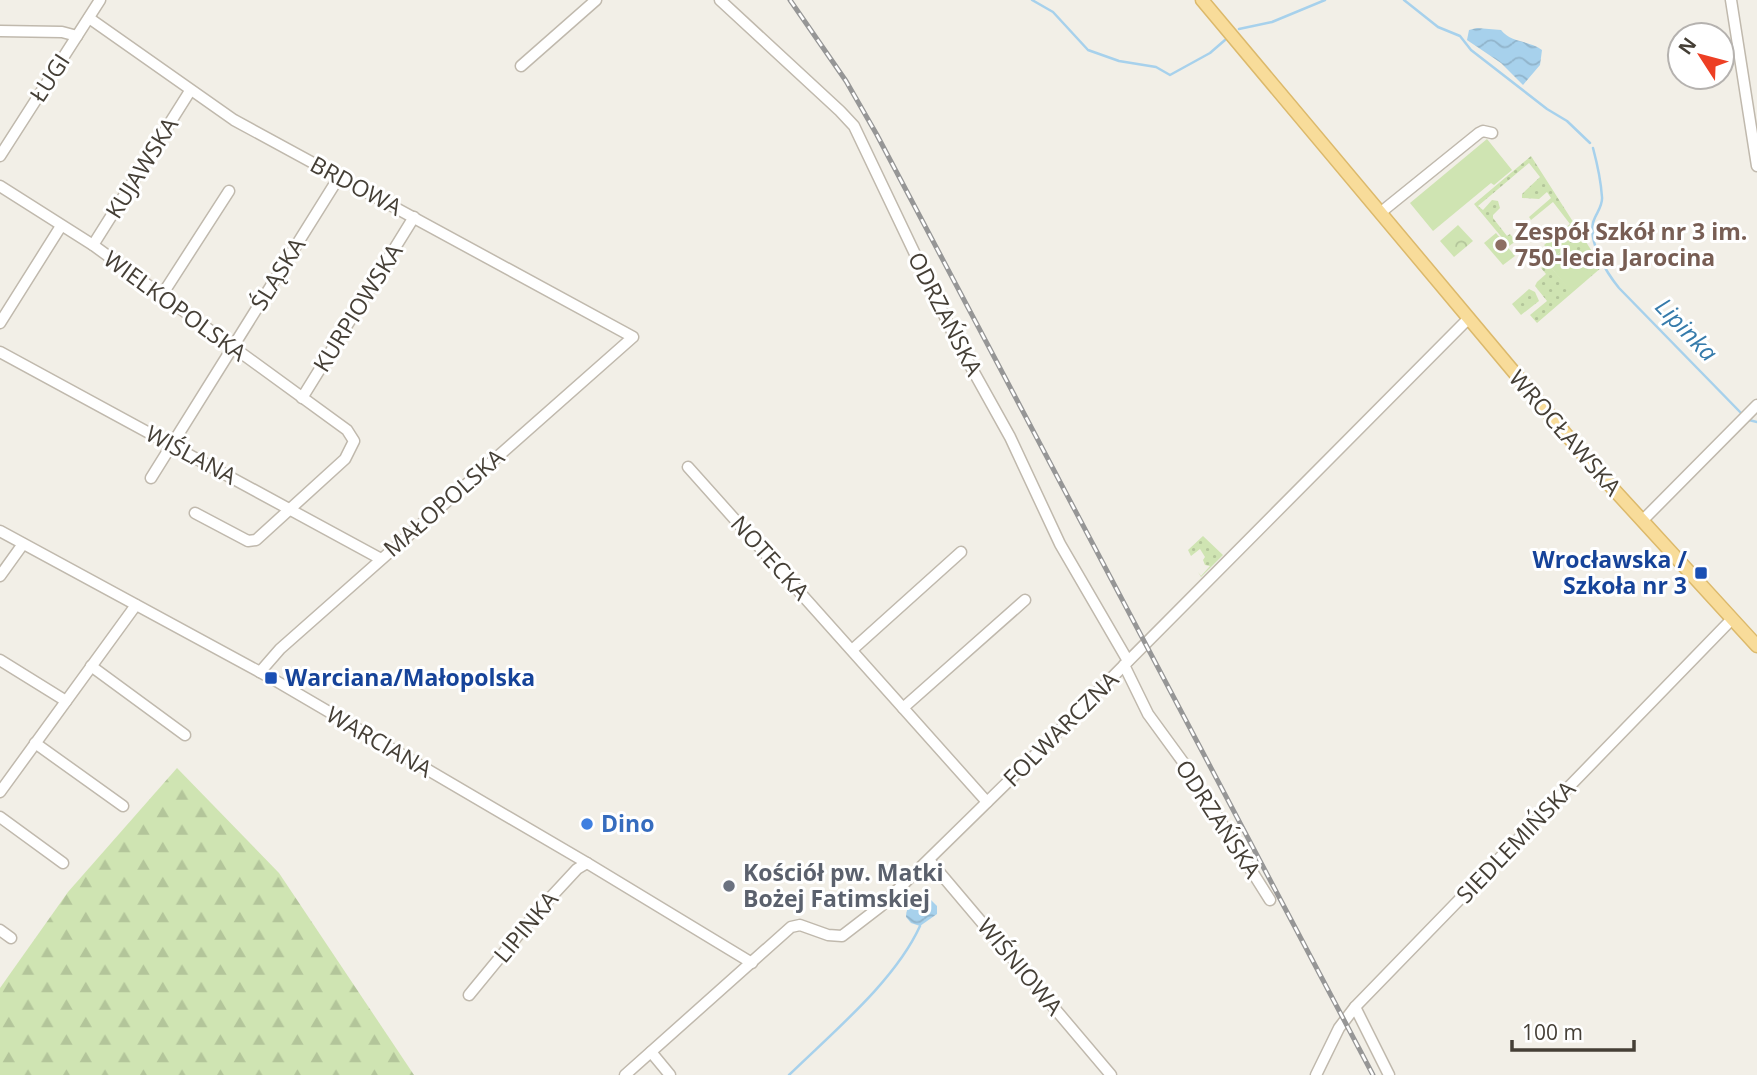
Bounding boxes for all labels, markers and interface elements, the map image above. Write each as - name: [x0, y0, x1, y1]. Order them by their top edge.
- north arrow: [1666, 21, 1736, 91]
- text: N: [1672, 32, 1702, 60]
- street label: ŁUGI: [22, 47, 77, 108]
- street label: KUJAWSKA: [97, 110, 185, 224]
- street label: BRDOWA: [305, 148, 408, 223]
- place label: Zespół Szkół nr 3 im. 750-lecia Jarocina: [1515, 215, 1747, 273]
- street label: ŚLĄSKA: [242, 231, 312, 316]
- street label: KURPIOWSKA: [305, 237, 410, 378]
- marker: Zespół Szkół nr 3 im. 750-lecia Jarocina: [1493, 237, 1509, 253]
- street label: WIELKOPOLSKA: [98, 242, 254, 368]
- street label: ODRZAŃSKA: [901, 246, 991, 381]
- water label: Lipinka: [1649, 290, 1726, 368]
- street label: WROCŁAWSKA: [1502, 363, 1630, 502]
- street label: WIŚLANA: [140, 417, 243, 492]
- street label: MAŁOPOLSKA: [376, 441, 511, 564]
- street label: NOTECKA: [724, 508, 818, 607]
- place label: Wrocławska / Szkoła nr 3: [1533, 543, 1687, 601]
- marker: Wrocławska / Szkoła nr 3: [1693, 565, 1709, 581]
- place label: Warciana/Małopolska: [285, 661, 535, 693]
- street label: FOLWARCZNA: [995, 663, 1125, 793]
- marker: Warciana/Małopolska: [263, 670, 279, 686]
- street label: WARCIANA: [321, 698, 439, 785]
- street label: ODRZAŃSKA: [1169, 753, 1269, 884]
- street label: SIEDLEMIŃSKA: [1449, 773, 1582, 910]
- place label: Dino: [601, 807, 654, 839]
- marker: Dino: [579, 816, 595, 832]
- place label: Kościół pw. Matki Bożej Fatimskiej: [743, 856, 944, 914]
- marker: Kościół pw. Matki Bożej Fatimskiej: [721, 878, 737, 894]
- street label: LIPINKA: [486, 883, 565, 969]
- street label: WIŚNIOWA: [971, 911, 1071, 1022]
- scale bar: [1512, 1009, 1634, 1052]
- text: 100 m: [1522, 1018, 1583, 1046]

